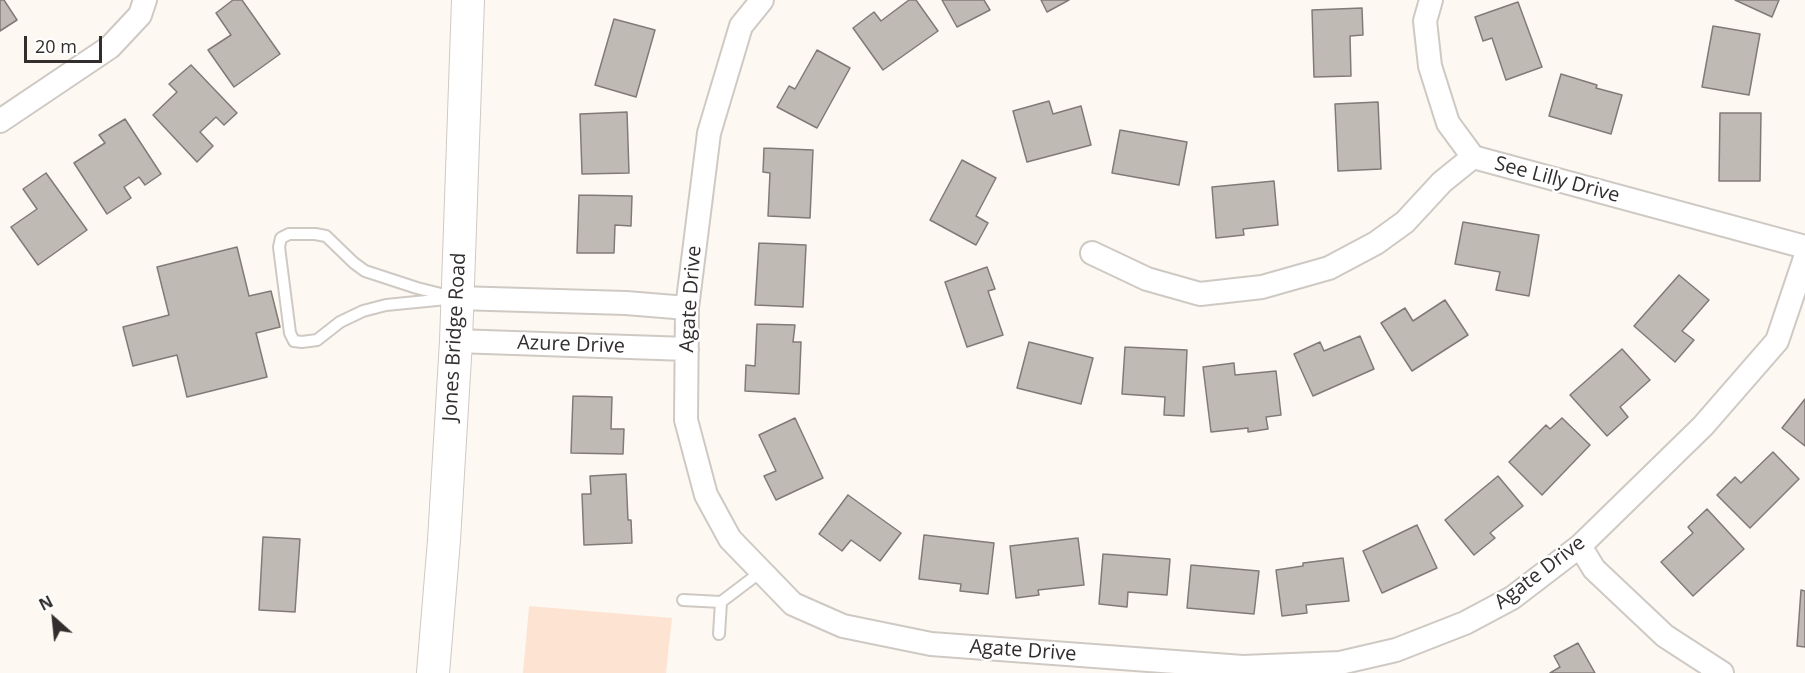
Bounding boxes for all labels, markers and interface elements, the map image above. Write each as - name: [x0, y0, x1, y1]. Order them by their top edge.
- scale bar: [27, 24, 105, 62]
- text: 20 m: [35, 34, 77, 58]
- street label: See Lilly Drive: [1492, 152, 1622, 208]
- street label: Agate Drive: [675, 245, 707, 353]
- street label: Jones Bridge Road: [439, 252, 471, 422]
- street label: Azure Drive: [517, 331, 625, 359]
- street label: Agate Drive: [1490, 531, 1590, 615]
- north arrow: [24, 589, 84, 649]
- text: N: [35, 590, 57, 616]
- street label: Agate Drive: [969, 635, 1077, 667]

